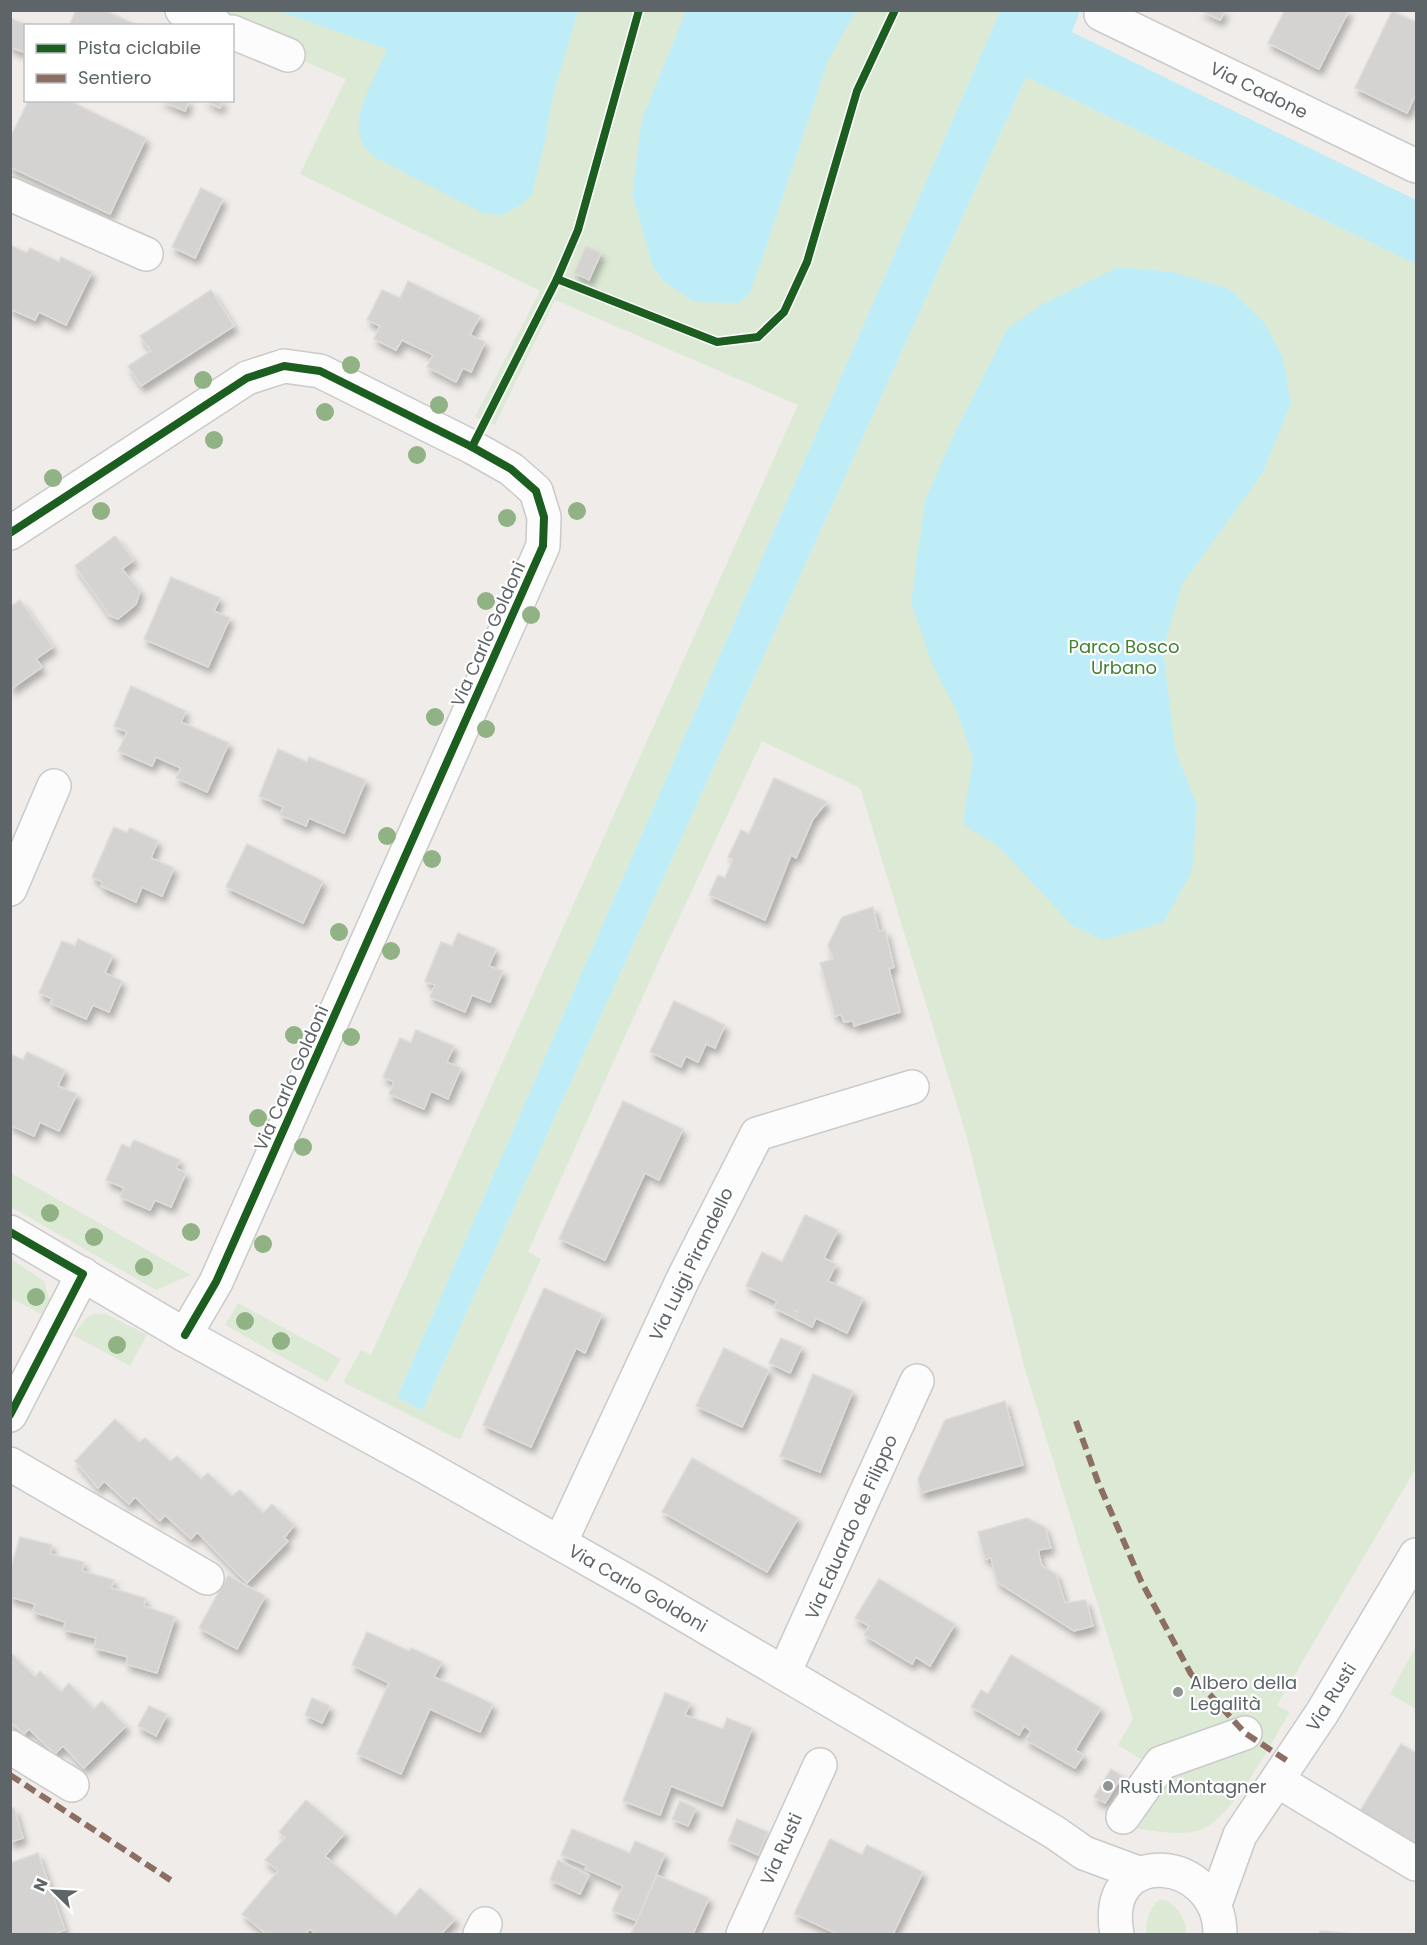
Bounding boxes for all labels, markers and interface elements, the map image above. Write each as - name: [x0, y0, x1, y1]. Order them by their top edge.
- legend: [24, 24, 234, 102]
- text: Pista ciclabile: [78, 35, 201, 60]
- street label: Via Cadone: [1206, 56, 1312, 124]
- text: Sentiero: [78, 65, 152, 90]
- street label: Via Carlo Goldoni: [445, 557, 531, 711]
- park label: Parco Bosco Urbano: [1069, 634, 1179, 680]
- street label: Via Carlo Goldoni: [248, 1001, 334, 1155]
- street label: Via Luigi Pirandello: [643, 1183, 739, 1345]
- street label: Via Eduardo de Filippo: [799, 1430, 903, 1624]
- street label: Via Carlo Goldoni: [564, 1538, 712, 1638]
- street label: Via Rusti: [1300, 1658, 1362, 1736]
- place label: Albero della Legalità: [1190, 1670, 1297, 1716]
- marker: Albero della Legalità: [1171, 1685, 1185, 1699]
- place label: Rusti Montagner: [1120, 1774, 1267, 1799]
- marker: Rusti Montagner: [1101, 1779, 1115, 1793]
- street label: Via Rusti: [754, 1809, 808, 1889]
- north arrow: [24, 1861, 84, 1921]
- text: N: [28, 1875, 54, 1895]

